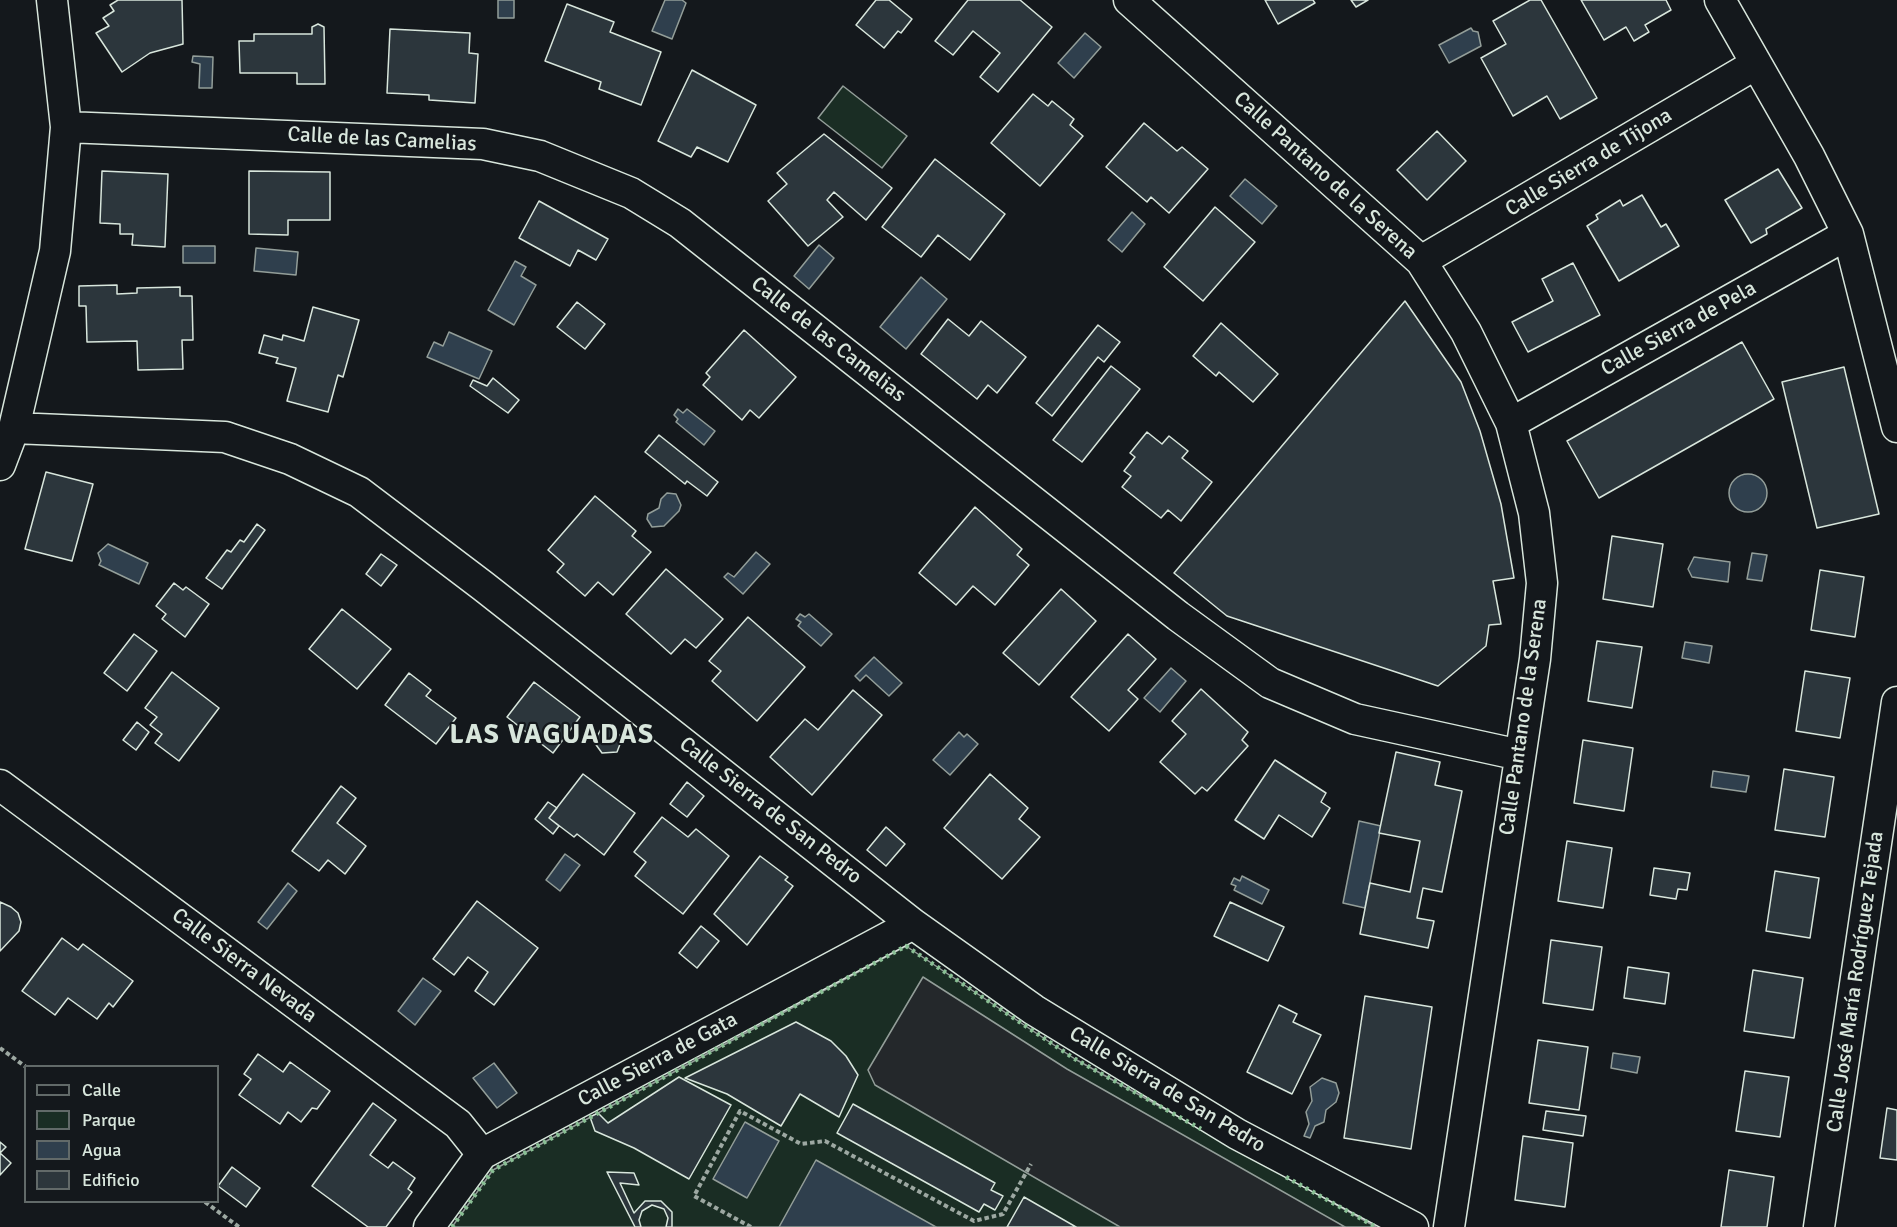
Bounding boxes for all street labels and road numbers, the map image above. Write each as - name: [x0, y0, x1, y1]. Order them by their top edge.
- street label: Calle Pantano de la Serena: [1228, 87, 1422, 265]
- street label: Calle Sierra de Tijona: [1501, 103, 1677, 223]
- street label: Calle de las Camelias: [287, 122, 477, 158]
- street label: Calle de las Camelias: [746, 272, 910, 408]
- street label: Calle Sierra de Pela: [1597, 276, 1761, 382]
- street label: Calle Pantano de la Serena: [1495, 597, 1553, 837]
- street label: Calle Sierra de San Pedro: [674, 732, 866, 890]
- street label: Calle José María Rodríguez Tejada: [1822, 830, 1890, 1134]
- street label: Calle Sierra Nevada: [167, 903, 321, 1029]
- street label: Calle Sierra de Gata: [574, 1007, 742, 1113]
- street label: Calle Sierra de San Pedro: [1064, 1021, 1270, 1159]

